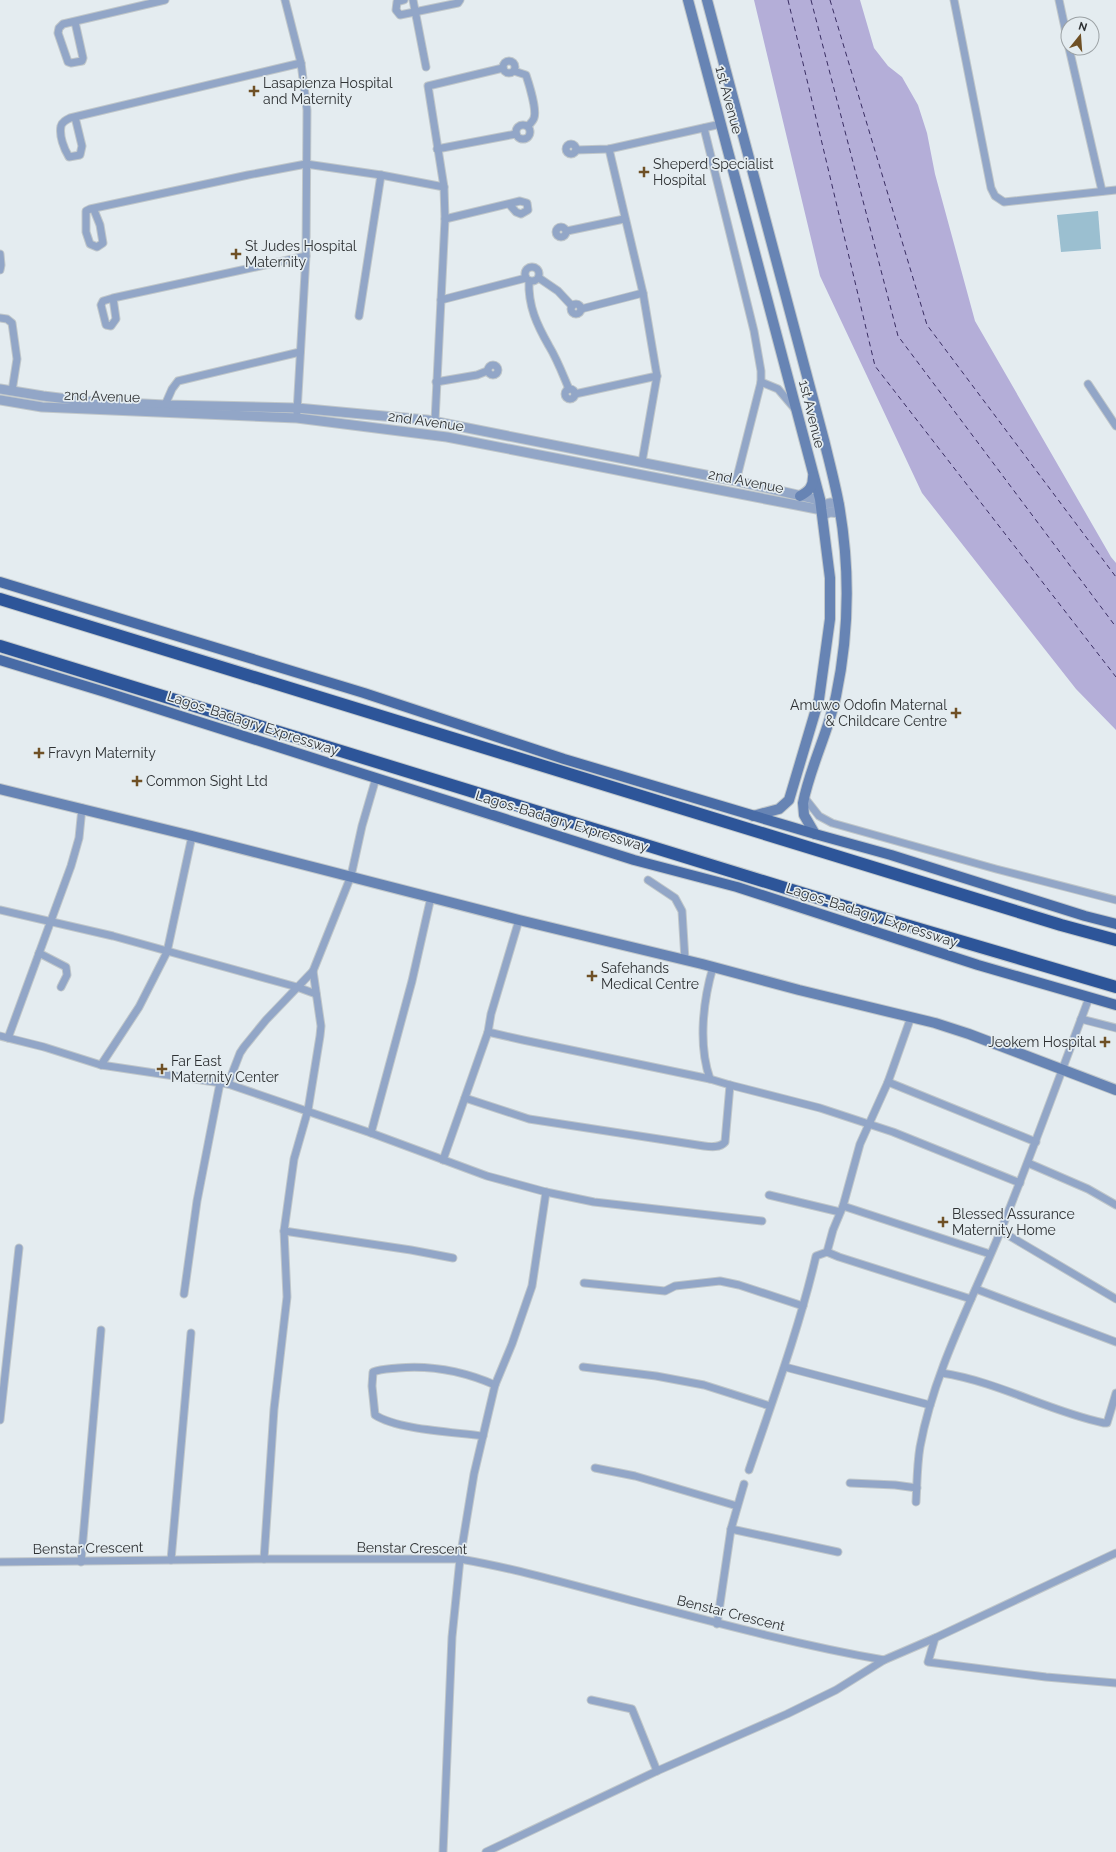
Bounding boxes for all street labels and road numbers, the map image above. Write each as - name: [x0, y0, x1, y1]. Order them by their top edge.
- street label: 1st Avenue: [712, 64, 746, 136]
- street label: 1st Avenue: [796, 378, 828, 450]
- street label: 2nd Avenue: [64, 387, 140, 405]
- street label: 2nd Avenue: [387, 408, 465, 434]
- street label: 2nd Avenue: [707, 466, 785, 496]
- street label: Lagos-Badagry Expressway: [165, 688, 341, 759]
- street label: Lagos-Badagry Expressway: [474, 787, 651, 855]
- street label: Lagos-Badagry Expressway: [784, 880, 960, 951]
- street label: Benstar Crescent: [32, 1539, 144, 1557]
- street label: Benstar Crescent: [356, 1539, 468, 1557]
- street label: Benstar Crescent: [675, 1592, 787, 1634]

